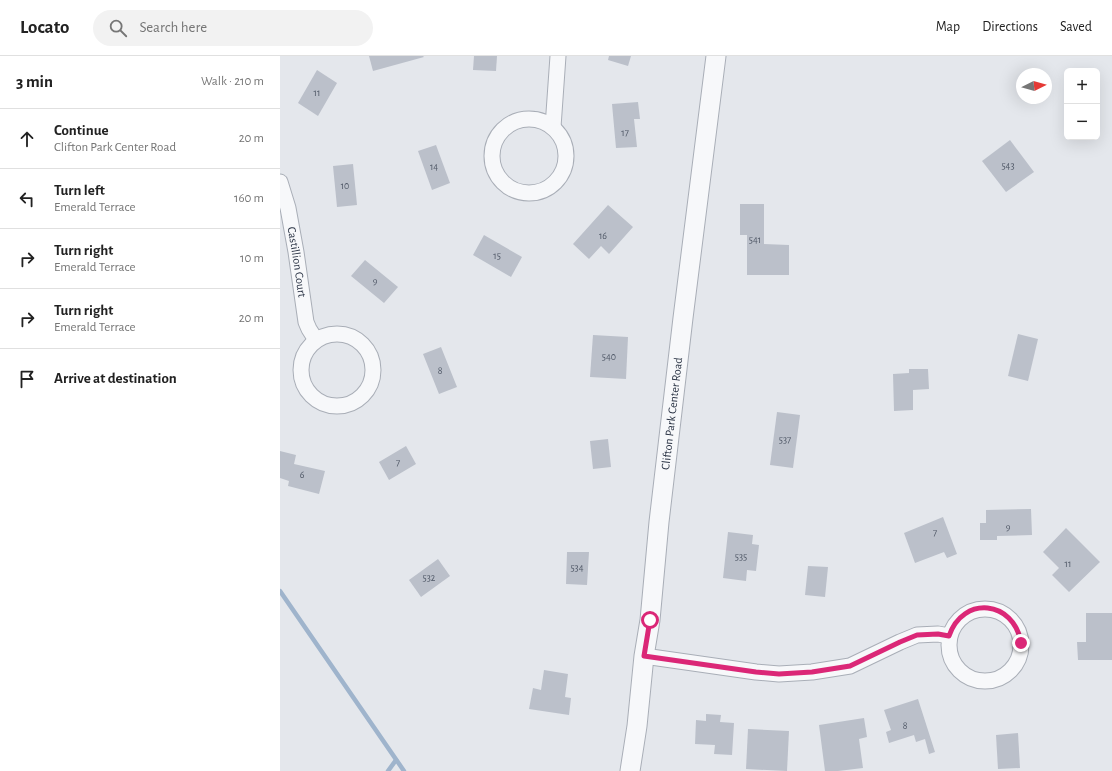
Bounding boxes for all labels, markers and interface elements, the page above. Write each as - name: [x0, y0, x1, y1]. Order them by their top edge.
- search box: [93, 10, 373, 46]
- icon: search: [107, 17, 129, 39]
- text: Locato: [20, 18, 69, 37]
- text: Search here: [139, 20, 207, 35]
- text: Map: [936, 20, 960, 34]
- text: Directions: [982, 20, 1038, 34]
- text: Saved: [1060, 20, 1092, 34]
- north arrow: [1016, 68, 1052, 104]
- map controls: [1064, 68, 1100, 140]
- button: +: [1064, 68, 1100, 104]
- text: 3 min: [16, 73, 53, 90]
- text: Walk · 210 m: [201, 75, 264, 88]
- house number: 11: [314, 88, 320, 98]
- button: −: [1064, 104, 1100, 140]
- text: Continue: [54, 123, 109, 138]
- icon: ahead: [16, 128, 38, 150]
- house number: 17: [621, 128, 629, 138]
- text: 20 m: [239, 132, 264, 145]
- text: Clifton Park Center Road: [54, 141, 176, 154]
- house number: 543: [1001, 161, 1015, 171]
- house number: 14: [430, 162, 438, 172]
- house number: 10: [341, 181, 349, 191]
- text: Turn left: [54, 183, 105, 198]
- icon: left: [16, 188, 38, 210]
- text: 160 m: [234, 192, 264, 205]
- text: Emerald Terrace: [54, 201, 135, 214]
- street label: Castillion Court: [286, 226, 308, 298]
- house number: 16: [599, 231, 607, 241]
- house number: 541: [749, 235, 761, 245]
- text: Turn right: [54, 243, 113, 258]
- icon: right: [16, 248, 38, 270]
- house number: 15: [493, 251, 501, 261]
- text: 10 m: [240, 252, 264, 265]
- text: Emerald Terrace: [54, 261, 135, 274]
- house number: 9: [373, 276, 378, 286]
- text: Turn right: [54, 303, 113, 318]
- icon: right: [16, 308, 38, 330]
- text: 20 m: [239, 312, 264, 325]
- text: Emerald Terrace: [54, 321, 135, 334]
- house number: 540: [602, 352, 616, 362]
- street label: Clifton Park Center Road: [659, 357, 684, 470]
- house number: 8: [438, 366, 443, 376]
- icon: arrive: [16, 368, 38, 390]
- text: Arrive at destination: [54, 371, 177, 386]
- house number: 537: [779, 435, 791, 445]
- house number: 7: [396, 458, 400, 468]
- house number: 6: [300, 470, 305, 480]
- house number: 9: [1006, 522, 1011, 532]
- house number: 7: [933, 528, 937, 538]
- house number: 535: [735, 552, 747, 562]
- house number: 11: [1065, 559, 1071, 569]
- house number: 534: [570, 563, 584, 573]
- house number: 532: [423, 573, 436, 583]
- route start: [641, 611, 659, 629]
- route end: [1012, 634, 1030, 652]
- house number: 8: [903, 721, 908, 731]

